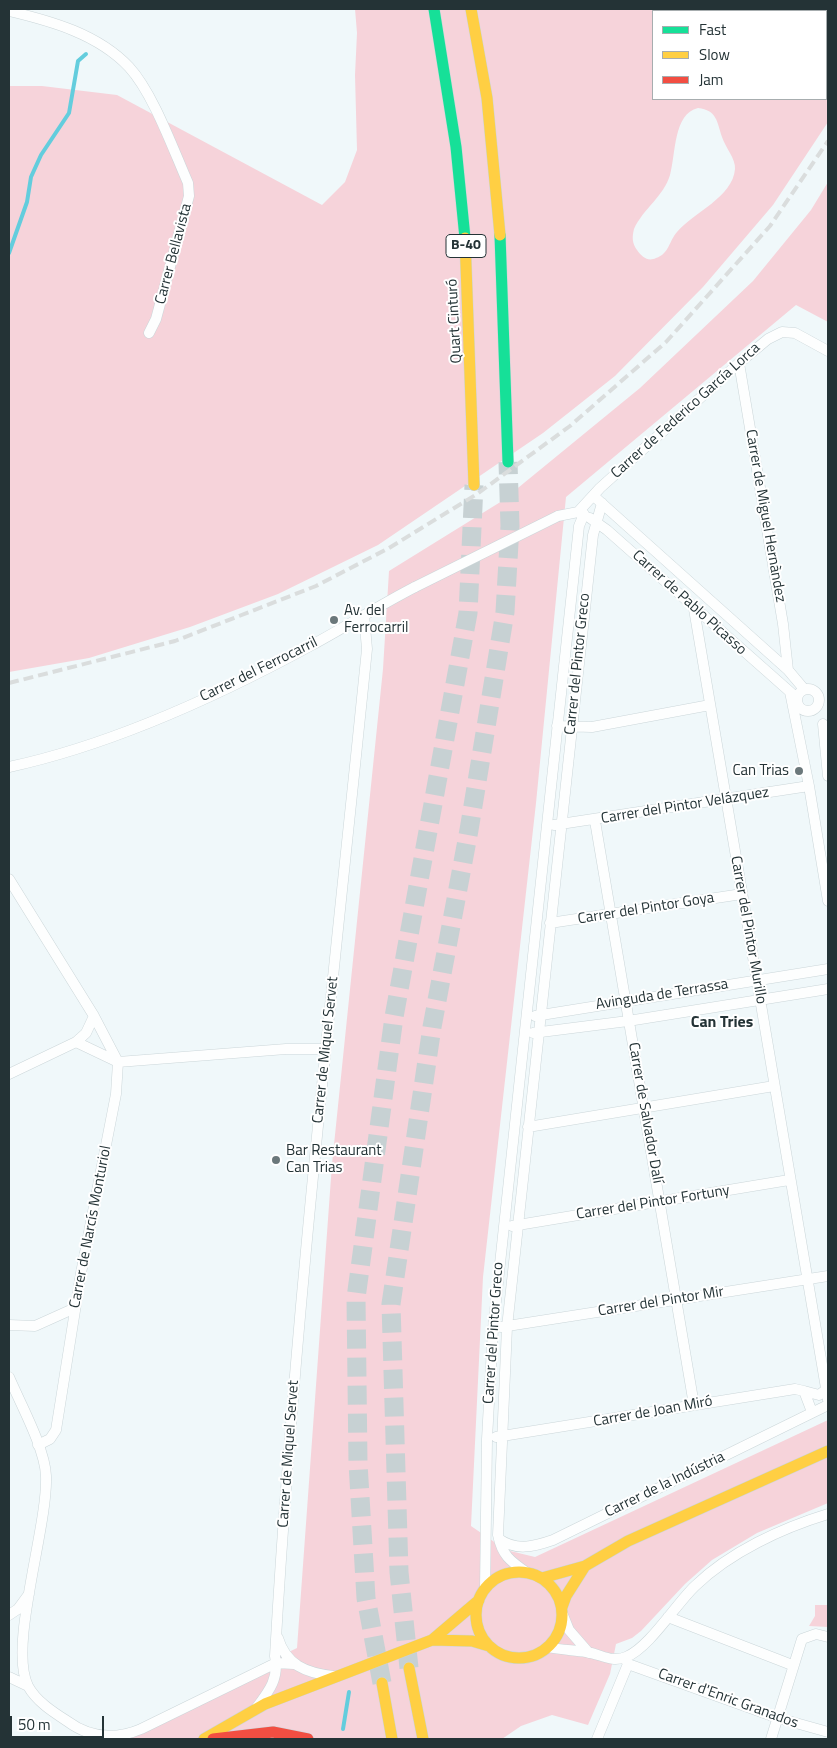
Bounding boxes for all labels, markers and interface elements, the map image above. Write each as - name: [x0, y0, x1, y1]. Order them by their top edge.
- legend: [652, 10, 827, 100]
- text: Fast: [699, 18, 726, 41]
- text: Slow: [699, 43, 730, 66]
- text: Jam: [699, 68, 723, 91]
- street label: Carrer Bellavista: [152, 202, 196, 306]
- road number: B-40: [446, 235, 486, 258]
- street label: Quart Cinturó: [444, 278, 466, 364]
- street label: Carrer de Federico García Lorca: [608, 339, 764, 483]
- street label: Carrer de Miguel Hernàndez: [741, 428, 789, 604]
- street label: Carrer de Pablo Picasso: [628, 547, 750, 659]
- street label: Carrer del Pintor Greco: [562, 592, 594, 736]
- place label: Av. del Ferrocarril: [344, 602, 409, 637]
- marker: Av. del Ferrocarril: [328, 614, 340, 626]
- street label: Carrer del Ferrocarril: [197, 634, 321, 706]
- place label: Can Trias: [732, 762, 789, 780]
- marker: Can Trias: [793, 765, 805, 777]
- street label: Carrer del Pintor Velázquez: [600, 784, 770, 828]
- street label: Carrer del Pintor Murillo: [726, 855, 770, 1005]
- street label: Carrer del Pintor Goya: [577, 889, 715, 929]
- street label: Carrer de Miquel Servet: [309, 976, 343, 1124]
- street label: Avinguda de Terrassa: [594, 976, 730, 1014]
- district label: Can Tries: [691, 1013, 753, 1033]
- street label: Carrer de Salvador Dalí: [624, 1041, 666, 1185]
- place label: Bar Restaurant Can Trias: [286, 1142, 382, 1177]
- street label: Carrer de Narcís Monturiol: [66, 1144, 116, 1310]
- marker: Bar Restaurant Can Trias: [270, 1154, 282, 1166]
- street label: Carrer del Pintor Fortuny: [575, 1182, 731, 1224]
- street label: Carrer del Pintor Greco: [480, 1261, 508, 1405]
- street label: Carrer del Pintor Mir: [597, 1283, 725, 1321]
- street label: Carrer de Miquel Servet: [275, 1380, 303, 1528]
- street label: Carrer de Joan Miró: [592, 1393, 714, 1431]
- street label: Carrer de la Indústria: [602, 1448, 728, 1522]
- street label: Carrer d'Enric Granados: [655, 1665, 801, 1733]
- scale bar: [12, 1706, 106, 1738]
- text: 50 m: [18, 1713, 51, 1736]

